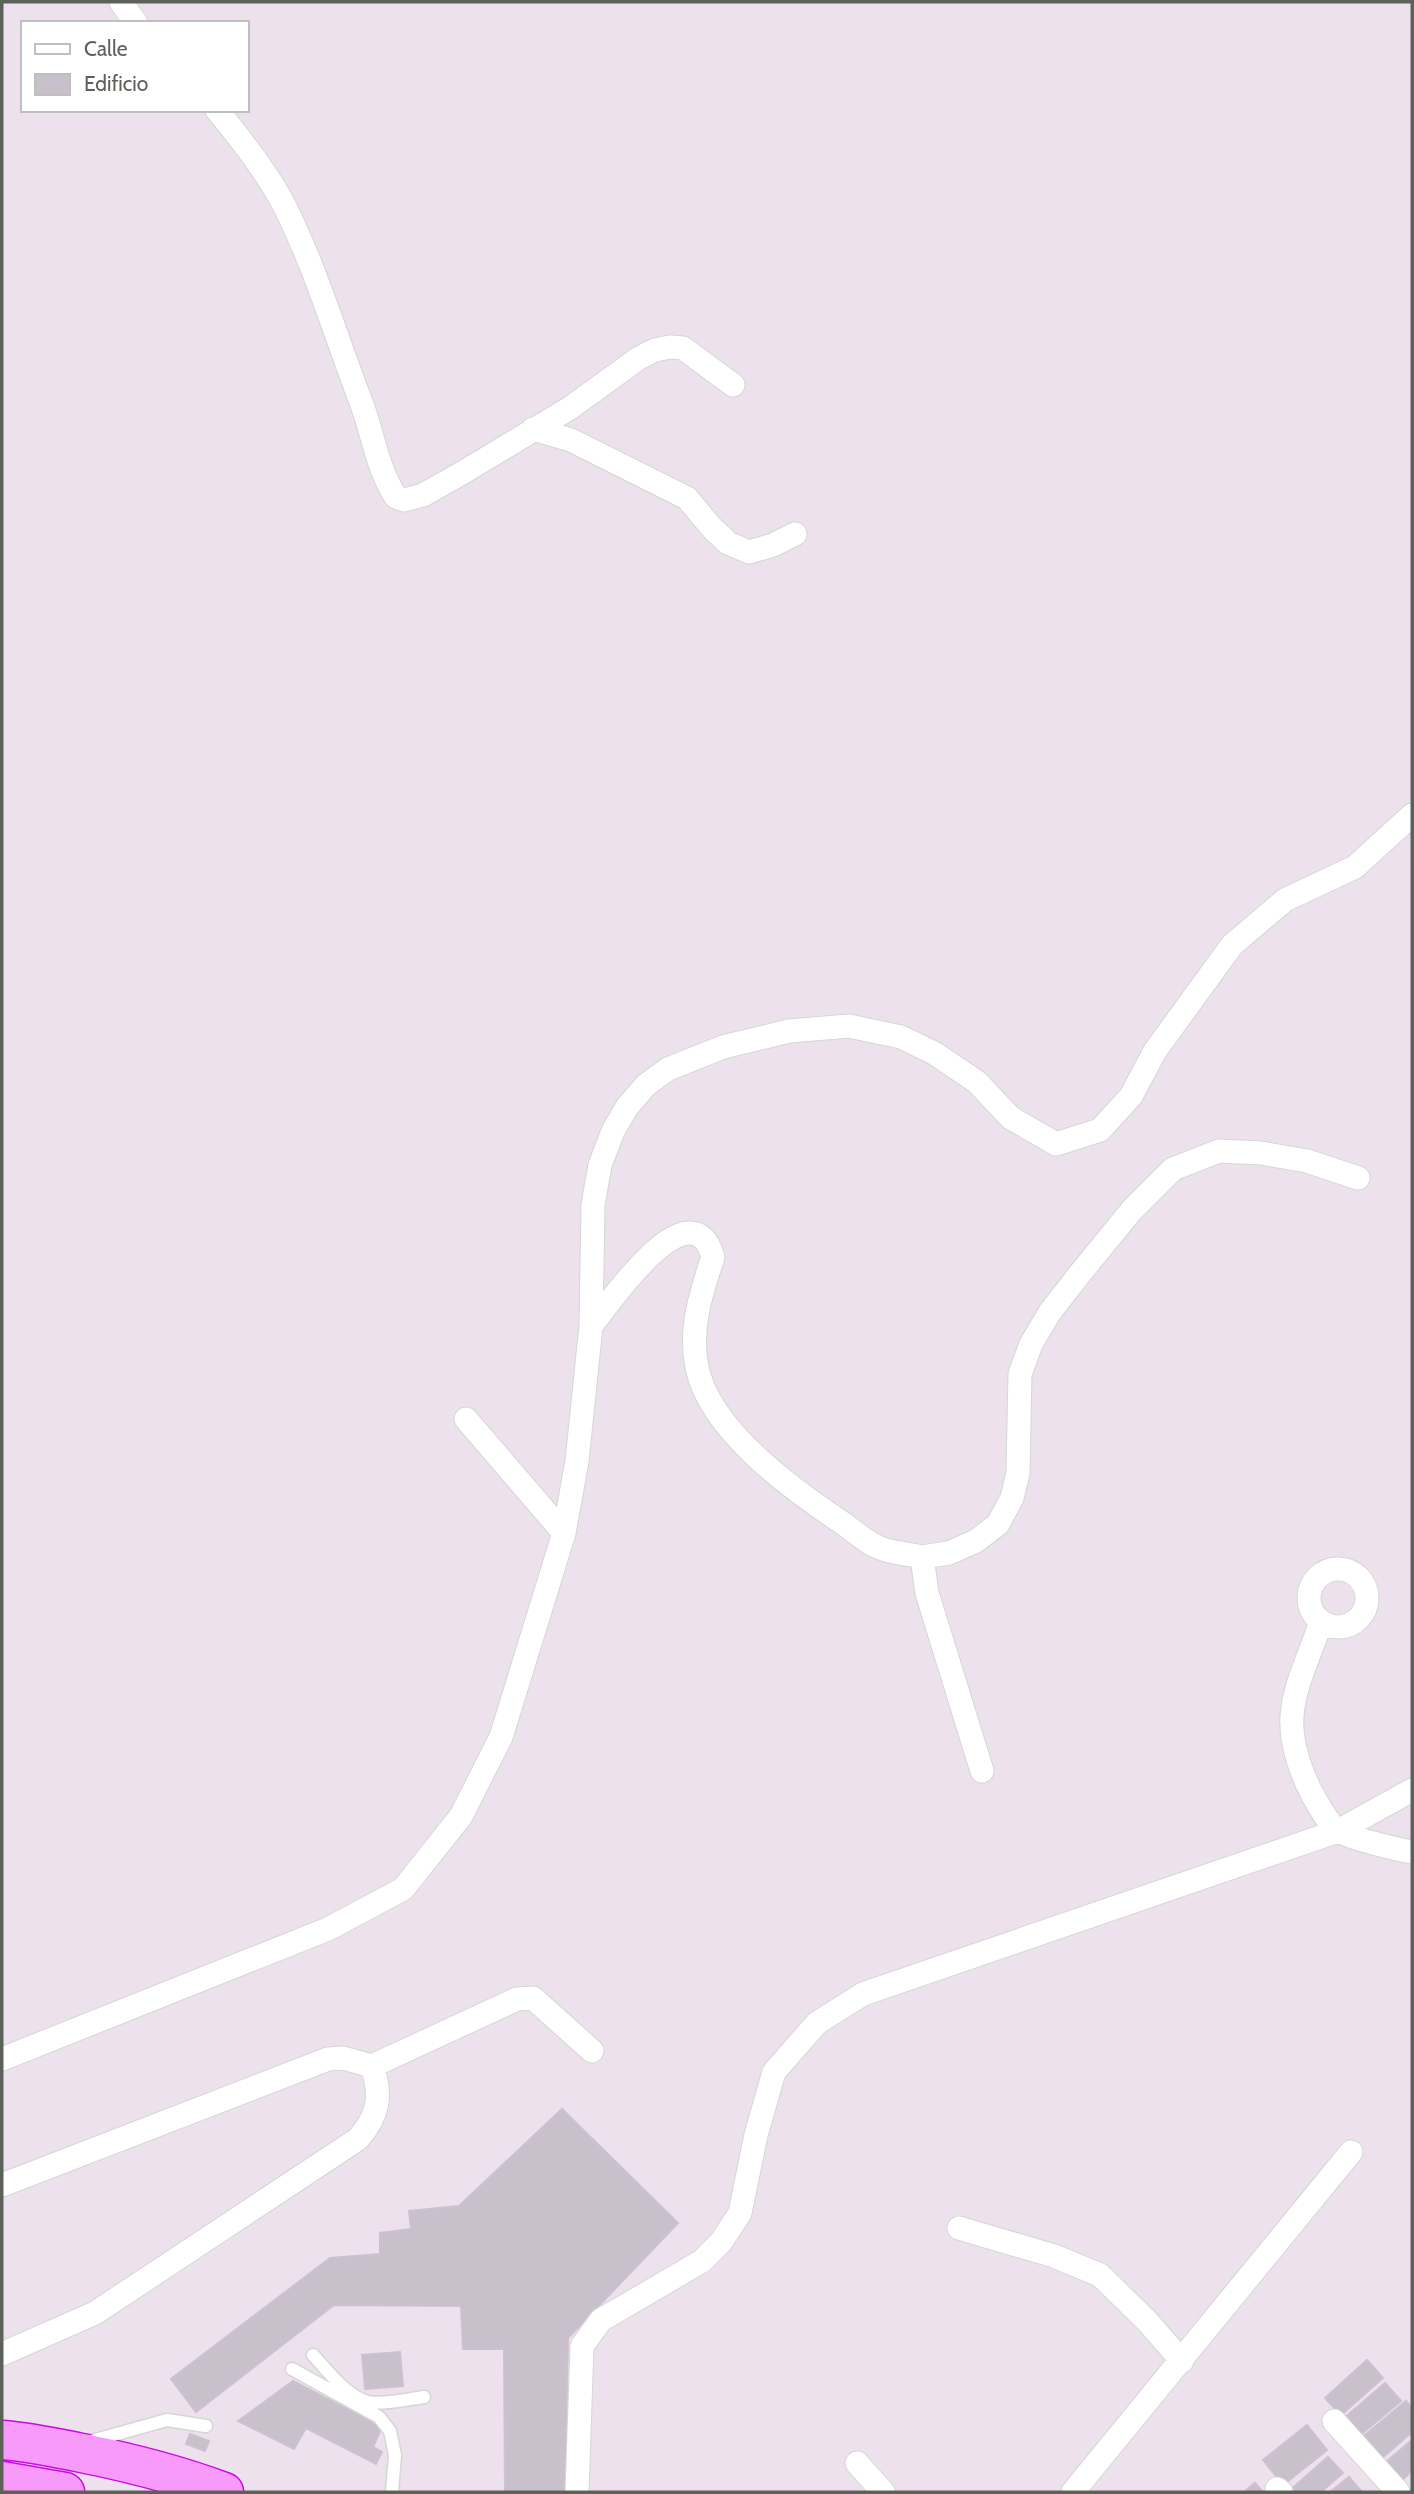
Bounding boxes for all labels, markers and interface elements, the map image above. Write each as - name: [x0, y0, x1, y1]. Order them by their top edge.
- legend: [21, 21, 248, 112]
- text: Calle: [84, 36, 128, 61]
- text: Edificio: [84, 71, 148, 96]

